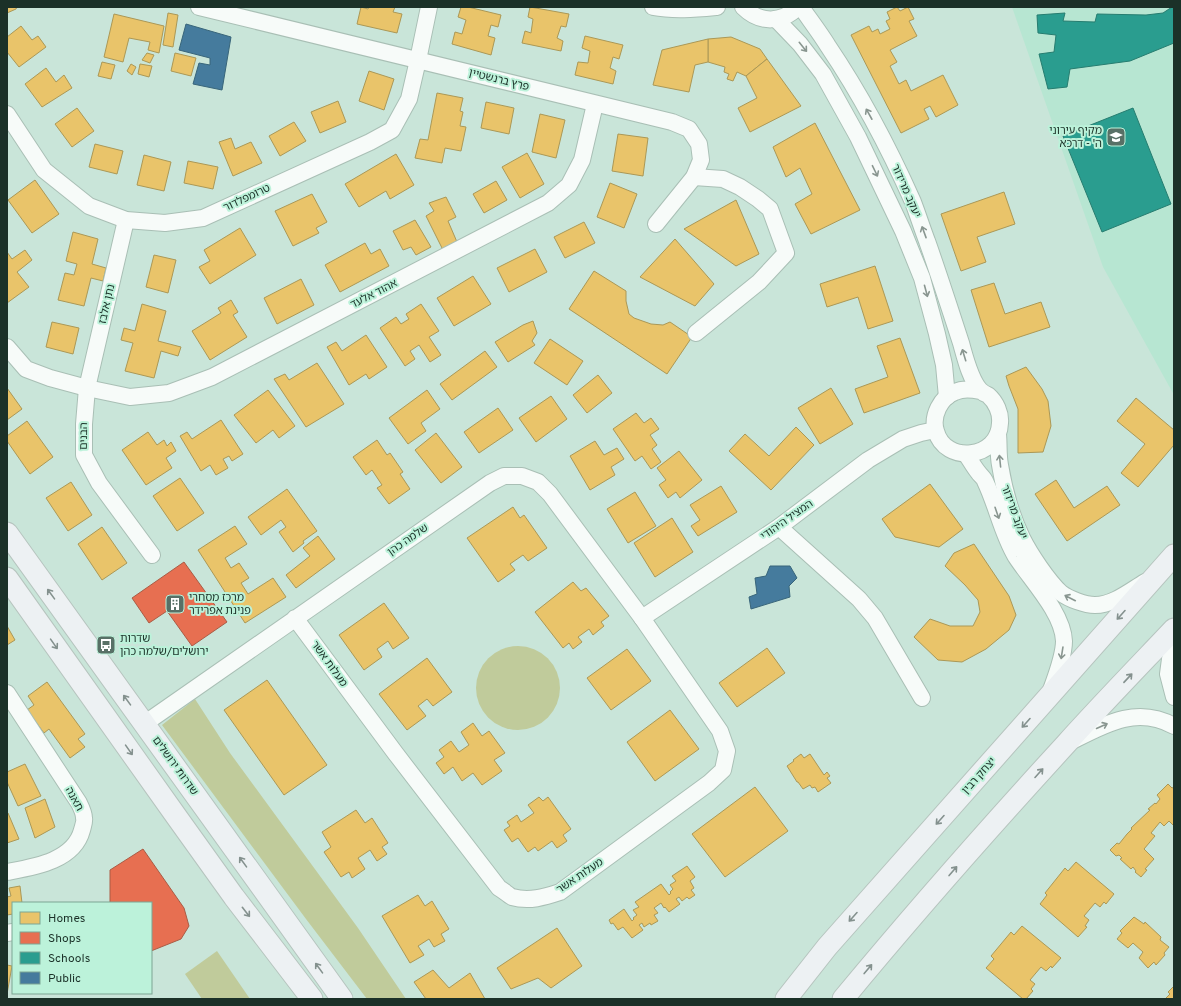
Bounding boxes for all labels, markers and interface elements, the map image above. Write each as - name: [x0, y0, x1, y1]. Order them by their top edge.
- one-way arrow: [798, 42, 807, 53]
- street label: פרץ ברנשטיין: [467, 66, 531, 94]
- one-way arrow: [864, 108, 872, 120]
- place label: מקיף עירוני ה' - דרכא: [1049, 124, 1102, 151]
- school or university icon: מקיף עירוני ה' - דרכא: [1105, 126, 1127, 148]
- street label: יעקב מרידור: [888, 162, 924, 220]
- one-way arrow: [872, 165, 879, 177]
- street label: טרומפלדור: [221, 181, 273, 215]
- one-way arrow: [919, 226, 927, 238]
- street label: אהוד אלעד: [348, 276, 400, 312]
- street label: נתן אלבז: [96, 283, 118, 325]
- one-way arrow: [922, 284, 930, 297]
- one-way arrow: [960, 349, 967, 362]
- street label: הבנים: [77, 422, 91, 450]
- one-way arrow: [996, 455, 1004, 468]
- street label: יעקב מרידור: [998, 483, 1030, 541]
- street label: המציל היהודי: [758, 497, 816, 543]
- one-way arrow: [993, 507, 1001, 519]
- street label: שלמה כהן: [385, 521, 431, 559]
- one-way arrow: [47, 589, 55, 600]
- place label: מרכז מסחרי פנינת אפרידר: [189, 591, 251, 618]
- building icon: מרכז מסחרי פנינת אפרידר: [164, 593, 186, 615]
- one-way arrow: [1065, 593, 1077, 601]
- one-way arrow: [1117, 610, 1126, 620]
- place label: שדרות ירושלים/שלמה כהן: [120, 632, 208, 659]
- bus stop icon: שדרות ירושלים/שלמה כהן: [95, 634, 117, 656]
- one-way arrow: [50, 638, 58, 649]
- street label: מעלות אשר: [308, 638, 350, 690]
- one-way arrow: [1058, 646, 1066, 659]
- one-way arrow: [1123, 673, 1133, 683]
- one-way arrow: [123, 694, 131, 705]
- one-way arrow: [1021, 718, 1030, 728]
- one-way arrow: [1096, 722, 1108, 729]
- street label: שדרות ירושלים: [149, 734, 201, 798]
- one-way arrow: [125, 744, 133, 755]
- street label: יצחק רבין: [959, 755, 999, 797]
- one-way arrow: [1035, 768, 1044, 779]
- street label: תאנה: [62, 784, 86, 814]
- one-way arrow: [935, 815, 944, 825]
- street label: מעלות אשר: [554, 855, 606, 897]
- one-way arrow: [239, 857, 248, 868]
- one-way arrow: [949, 866, 958, 876]
- legend: [12, 902, 152, 994]
- one-way arrow: [242, 906, 250, 917]
- text: Homes: [48, 911, 85, 927]
- one-way arrow: [849, 912, 858, 923]
- text: Shops: [48, 931, 81, 947]
- text: Schools: [48, 951, 90, 967]
- one-way arrow: [315, 962, 323, 973]
- one-way arrow: [864, 964, 873, 974]
- text: Public: [48, 971, 81, 987]

